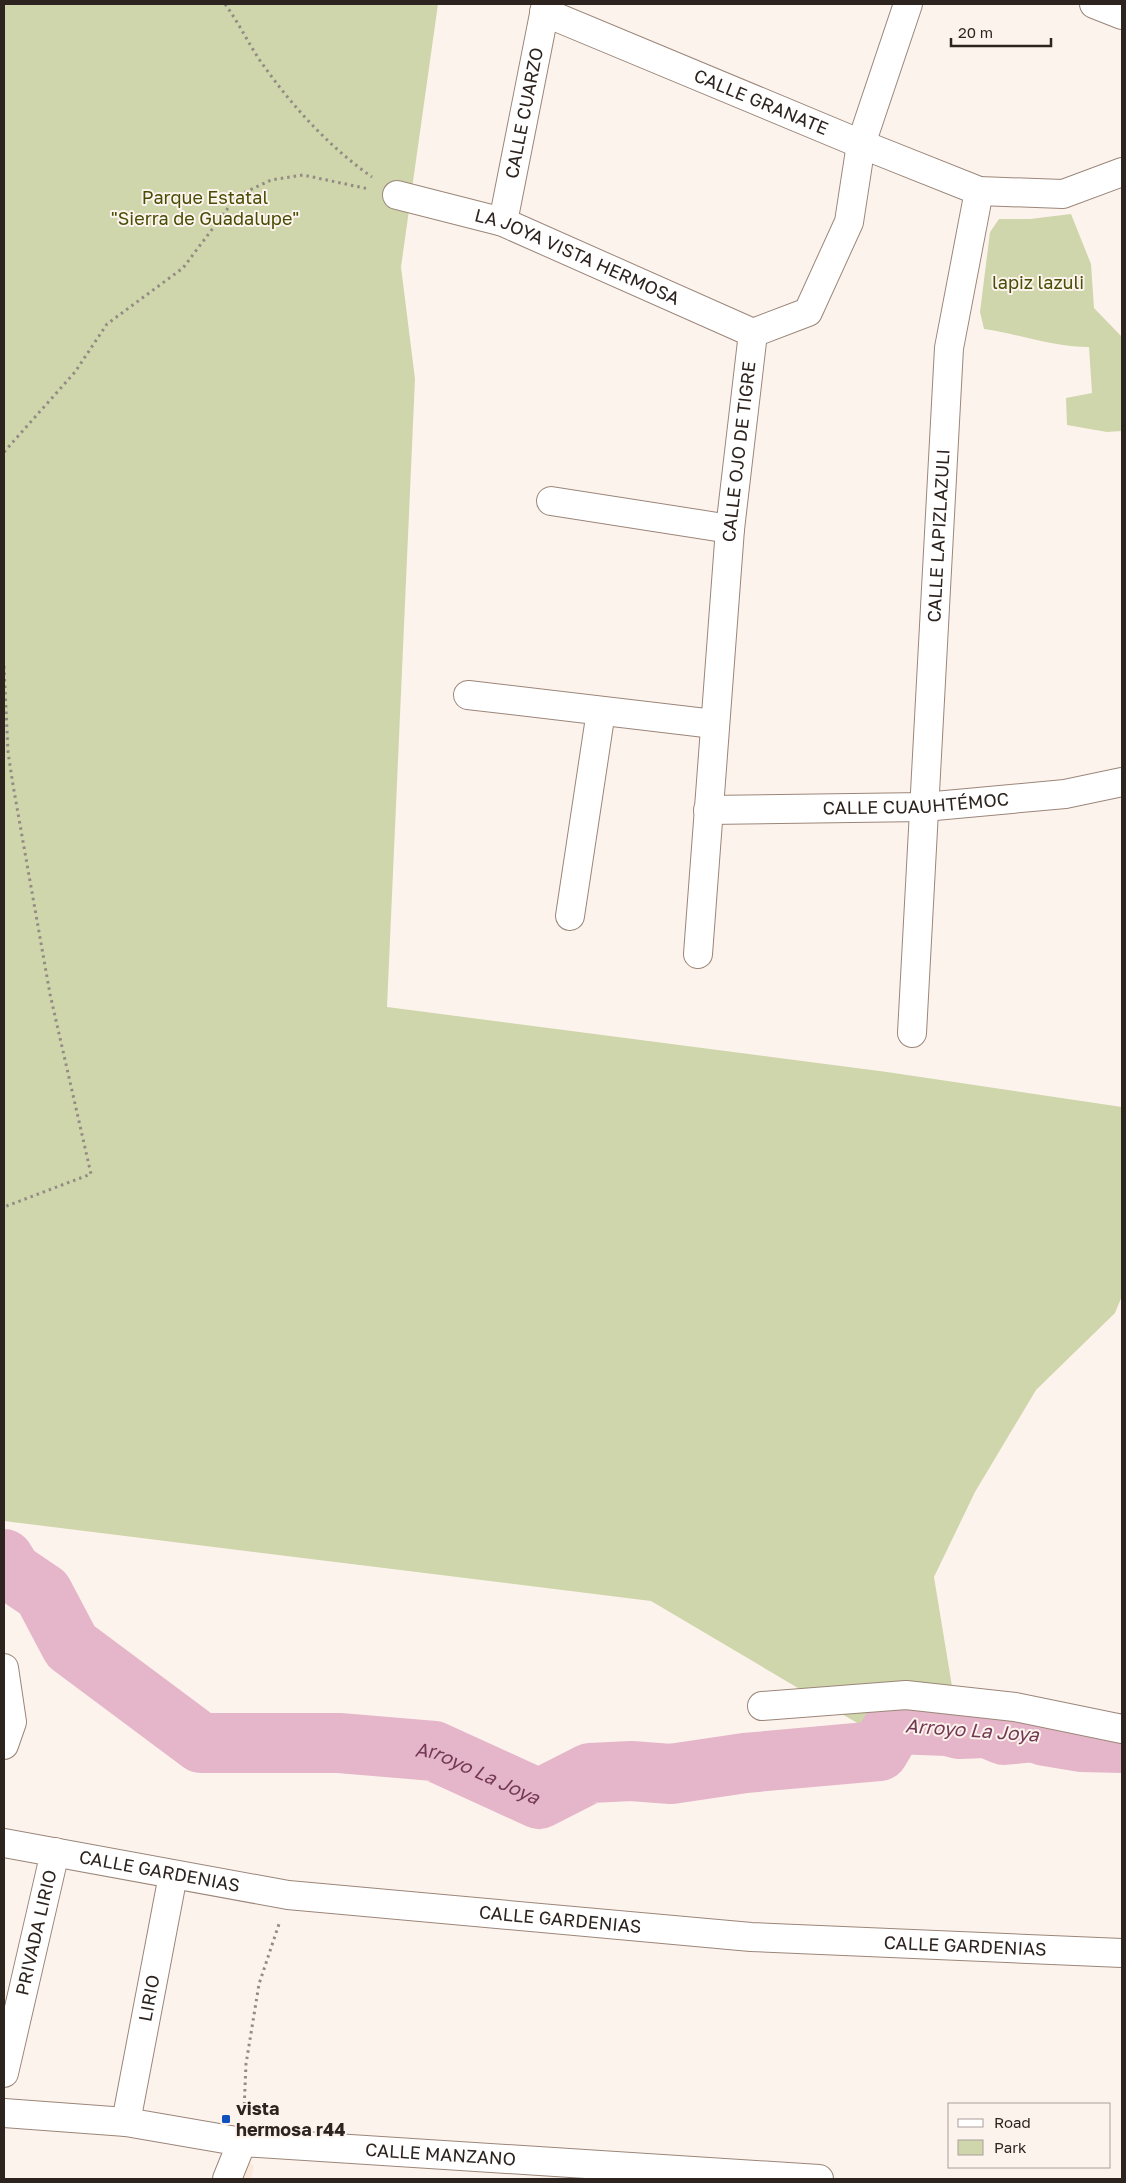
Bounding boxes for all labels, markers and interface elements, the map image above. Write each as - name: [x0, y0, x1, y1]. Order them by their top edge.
- scale bar: [951, 15, 1051, 47]
- text: 20 m: [958, 23, 993, 41]
- street label: CALLE CUARZO: [500, 45, 547, 180]
- street label: CALLE GRANATE: [691, 64, 832, 139]
- park label: Parque Estatal "Sierra de Guadalupe": [111, 186, 299, 229]
- street label: LA JOYA VISTA HERMOSA: [473, 203, 683, 309]
- park label: lapiz lazuli: [992, 271, 1084, 293]
- street label: CALLE OJO DE TIGRE: [717, 360, 760, 543]
- street label: CALLE LAPIZLAZULI: [922, 448, 954, 623]
- street label: CALLE CUAUHTÉMOC: [823, 787, 1010, 818]
- water label: Arroyo La Joya: [905, 1713, 1041, 1746]
- water label: Arroyo La Joya: [414, 1737, 544, 1809]
- street label: CALLE GARDENIAS: [77, 1845, 242, 1896]
- street label: PRIVADA LIRIO: [10, 1868, 61, 1997]
- street label: CALLE GARDENIAS: [478, 1900, 642, 1937]
- street label: CALLE GARDENIAS: [883, 1931, 1047, 1960]
- street label: LIRIO: [133, 1973, 164, 2023]
- place label: vista hermosa r44: [236, 2097, 346, 2140]
- legend: [948, 2103, 1111, 2168]
- marker: vista hermosa r44: [220, 2113, 232, 2125]
- text: Road: [994, 2113, 1031, 2131]
- street label: CALLE MANZANO: [365, 2138, 517, 2170]
- text: Park: [994, 2138, 1027, 2156]

